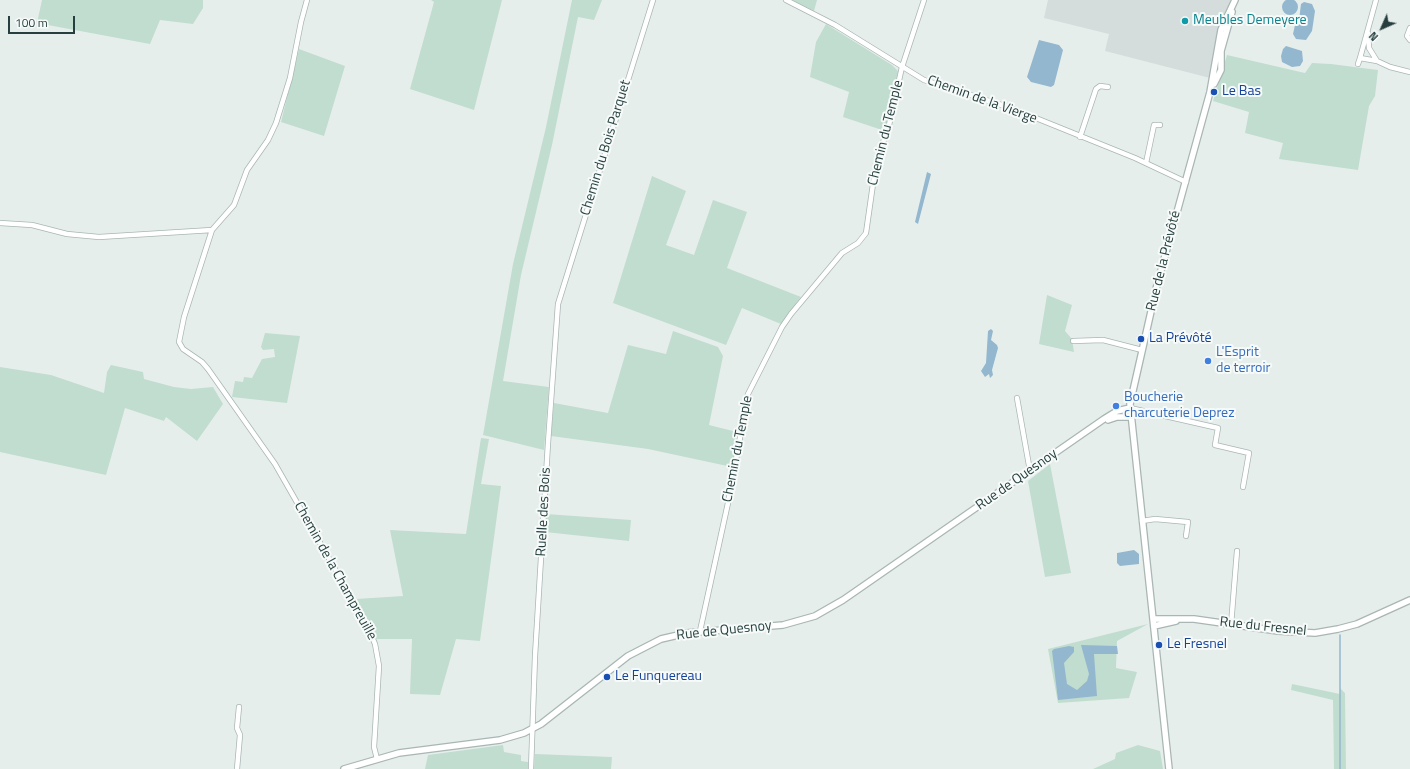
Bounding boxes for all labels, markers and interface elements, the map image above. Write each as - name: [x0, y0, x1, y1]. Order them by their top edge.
- scale bar: [10, 8, 77, 34]
- north arrow: [1362, 8, 1402, 48]
- text: 100 m: [15, 13, 48, 32]
- place label: Meubles Demeyere: [1193, 13, 1307, 29]
- marker: Meubles Demeyere: [1180, 16, 1190, 26]
- text: N: [1365, 28, 1382, 45]
- street label: Chemin de la Vierge: [925, 72, 1039, 128]
- street label: Chemin du Bois Parquet: [577, 78, 635, 218]
- street label: Chemin du Temple: [865, 79, 907, 187]
- place label: Le Bas: [1222, 84, 1261, 100]
- marker: Le Bas: [1209, 87, 1219, 97]
- street label: Rue de la Prévôté: [1143, 209, 1185, 313]
- place label: La Prévôté: [1149, 331, 1212, 347]
- marker: La Prévôté: [1136, 334, 1146, 344]
- place label: L'Esprit de terroir: [1216, 345, 1270, 378]
- marker: L'Esprit de terroir: [1203, 356, 1213, 366]
- place label: Boucherie charcuterie Deprez: [1124, 390, 1235, 422]
- street label: Chemin du Temple: [719, 394, 757, 504]
- marker: Boucherie charcuterie Deprez: [1111, 401, 1121, 411]
- street label: Rue de Quesnoy: [973, 446, 1061, 514]
- street label: Ruelle des Bois: [533, 467, 555, 557]
- street label: Chemin de la Champreuille: [290, 499, 380, 643]
- street label: Rue du Fresnel: [1219, 614, 1307, 640]
- street label: Rue de Quesnoy: [676, 618, 772, 644]
- place label: Le Fresnel: [1167, 637, 1227, 653]
- marker: Le Fresnel: [1154, 640, 1164, 650]
- place label: Le Funquereau: [615, 669, 702, 685]
- marker: Le Funquereau: [602, 672, 612, 682]

